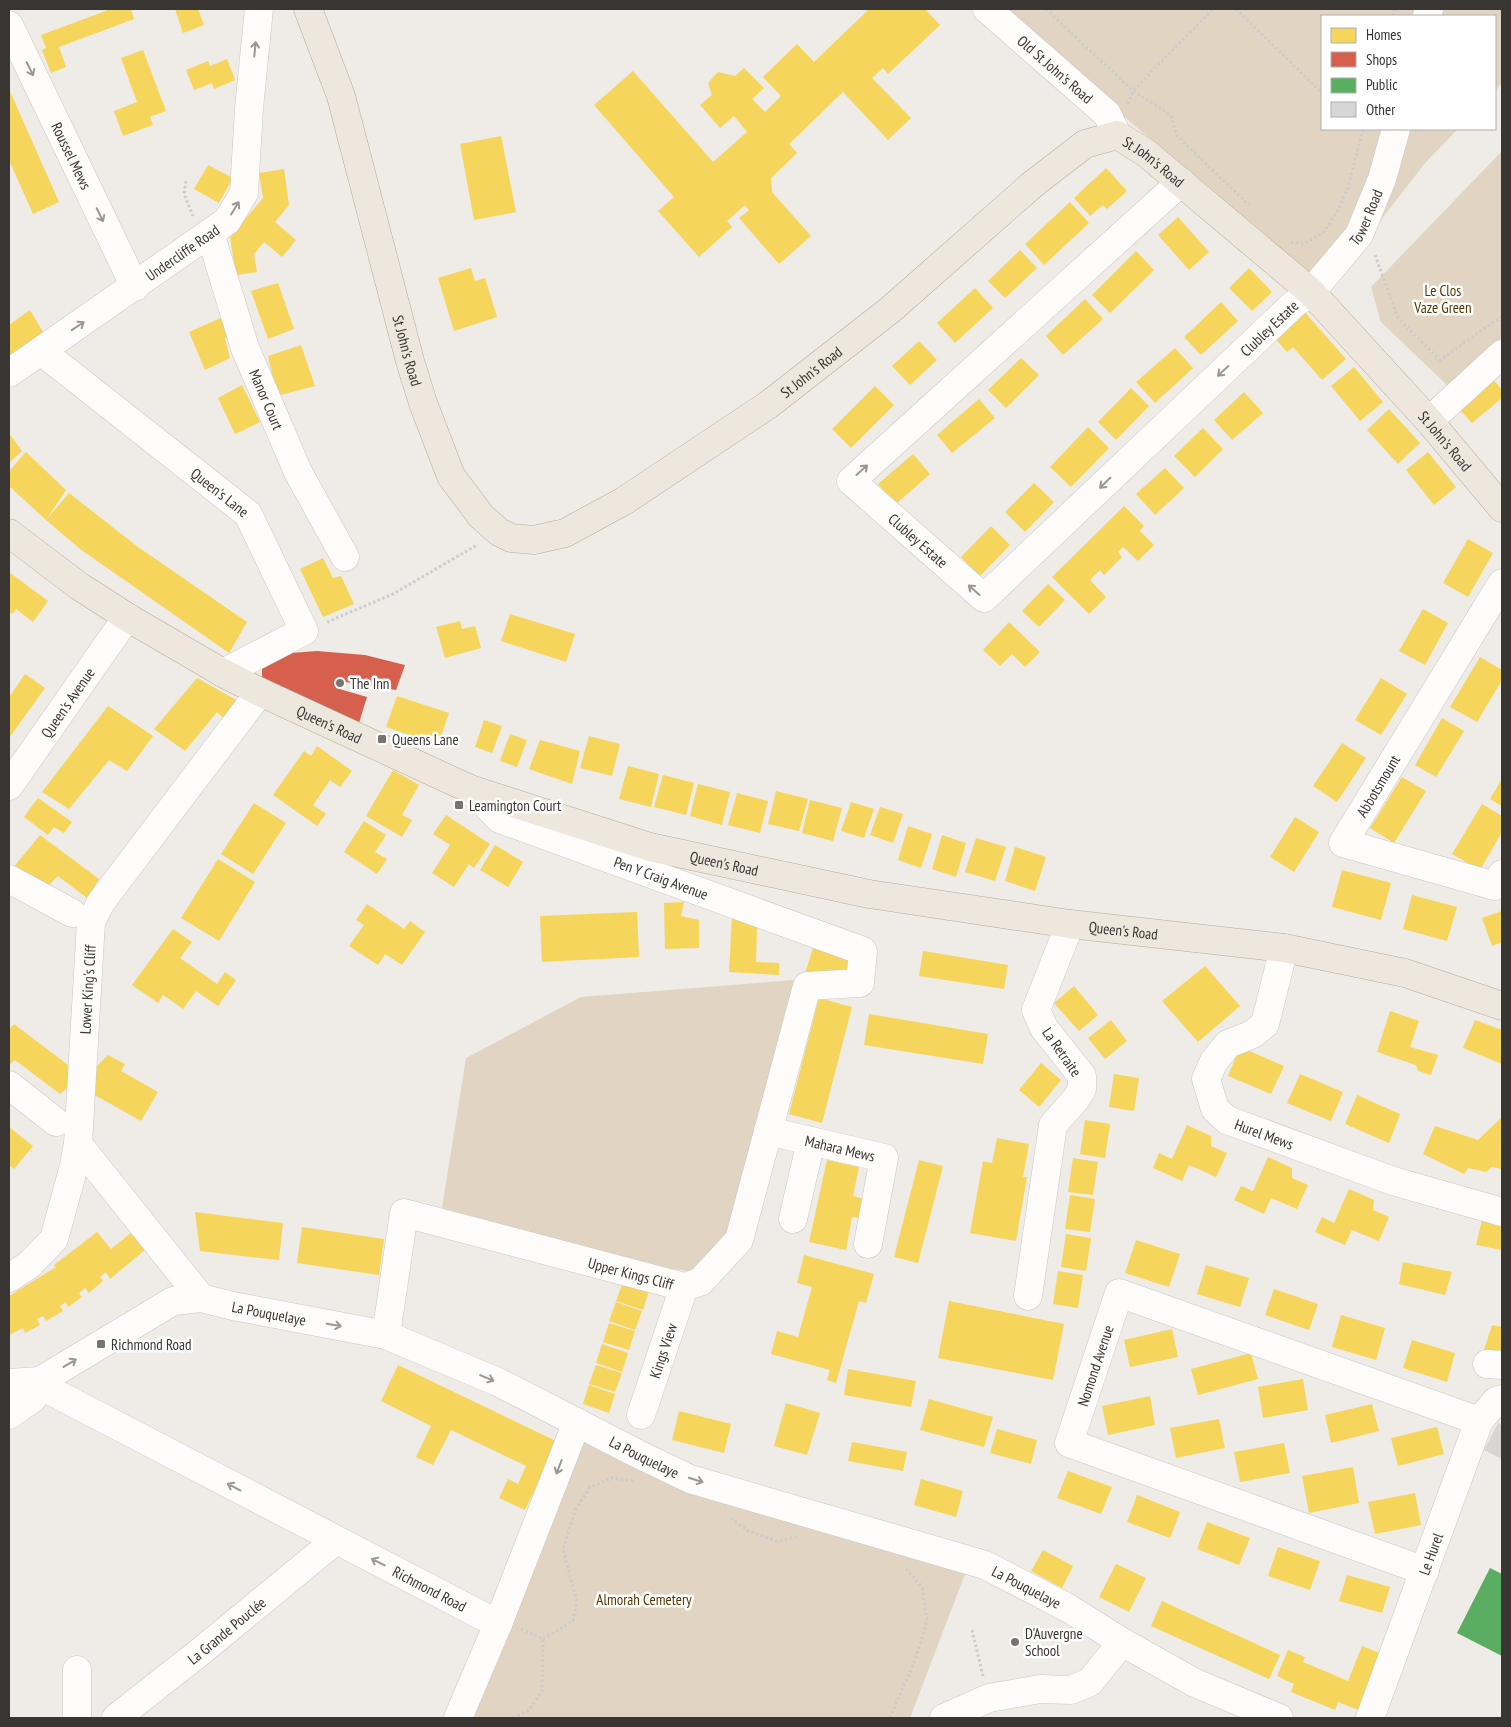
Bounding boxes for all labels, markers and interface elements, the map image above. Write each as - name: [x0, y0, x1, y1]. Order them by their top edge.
- legend: [1321, 15, 1496, 130]
- text: Homes: [1366, 25, 1402, 44]
- street label: Old St John's Road: [1014, 31, 1097, 107]
- one-way arrow: [250, 41, 260, 57]
- text: Shops: [1366, 50, 1397, 69]
- one-way arrow: [26, 61, 35, 76]
- text: Public: [1366, 75, 1398, 94]
- text: Other: [1366, 100, 1396, 119]
- street label: Roussel Mews: [48, 119, 96, 192]
- street label: St John's Road: [1120, 132, 1189, 191]
- street label: Tower Road: [1345, 186, 1386, 249]
- one-way arrow: [230, 202, 240, 216]
- one-way arrow: [95, 208, 105, 223]
- street label: Undercliffe Road: [141, 220, 223, 285]
- park label: Le Clos Vaze Green: [1413, 281, 1472, 317]
- street label: Clubley Estate: [1236, 296, 1302, 360]
- street label: St John's Road: [389, 313, 427, 388]
- one-way arrow: [71, 321, 85, 331]
- street label: St John's Road: [776, 342, 846, 401]
- one-way arrow: [1217, 365, 1229, 377]
- street label: Manor Court: [246, 366, 288, 432]
- street label: St John's Road: [1415, 407, 1476, 475]
- street label: Queen's Lane: [187, 463, 253, 521]
- one-way arrow: [855, 465, 868, 476]
- one-way arrow: [1099, 477, 1112, 489]
- street label: Clubley Estate: [885, 509, 952, 572]
- one-way arrow: [968, 584, 981, 596]
- street label: Queen's Avenue: [36, 664, 98, 741]
- place label: The Inn: [350, 674, 389, 693]
- marker: The Inn: [334, 677, 346, 689]
- street label: Queen's Road: [294, 701, 365, 747]
- place label: Queens Lane: [392, 730, 459, 749]
- marker: Queens Lane: [376, 733, 388, 745]
- street label: Abbotsmount: [1352, 751, 1404, 821]
- place label: Leamington Court: [469, 796, 561, 815]
- marker: Leamington Court: [453, 799, 465, 811]
- street label: Queen's Road: [688, 846, 760, 880]
- street label: Pen Y Craig Avenue: [611, 852, 711, 904]
- street label: Queen's Road: [1088, 917, 1159, 943]
- street label: Lower King's Cliff: [75, 943, 99, 1035]
- street label: La Retraite: [1038, 1024, 1086, 1080]
- street label: Hurel Mews: [1232, 1114, 1296, 1153]
- street label: Mahara Mews: [803, 1130, 877, 1165]
- street label: Upper Kings Cliff: [586, 1253, 677, 1294]
- street label: La Pouquelaye: [230, 1296, 308, 1329]
- street label: Kings View: [645, 1320, 681, 1380]
- one-way arrow: [326, 1321, 342, 1331]
- street label: Nomond Avenue: [1072, 1322, 1117, 1409]
- place label: Richmond Road: [111, 1335, 192, 1354]
- marker: Richmond Road: [95, 1338, 107, 1350]
- one-way arrow: [62, 1358, 76, 1368]
- one-way arrow: [479, 1373, 494, 1383]
- street label: La Pouquelaye: [606, 1432, 682, 1482]
- one-way arrow: [554, 1459, 563, 1474]
- one-way arrow: [688, 1476, 703, 1485]
- one-way arrow: [227, 1482, 242, 1491]
- street label: Le Hurel: [1414, 1530, 1447, 1577]
- one-way arrow: [371, 1557, 386, 1566]
- street label: Richmond Road: [390, 1561, 470, 1615]
- street label: La Pouquelaye: [989, 1561, 1064, 1612]
- park label: Almorah Cemetery: [596, 1590, 692, 1609]
- street label: La Grande Pouclée: [183, 1593, 269, 1668]
- place label: D'Auvergne School: [1025, 1624, 1083, 1660]
- marker: D'Auvergne School: [1009, 1636, 1021, 1648]

